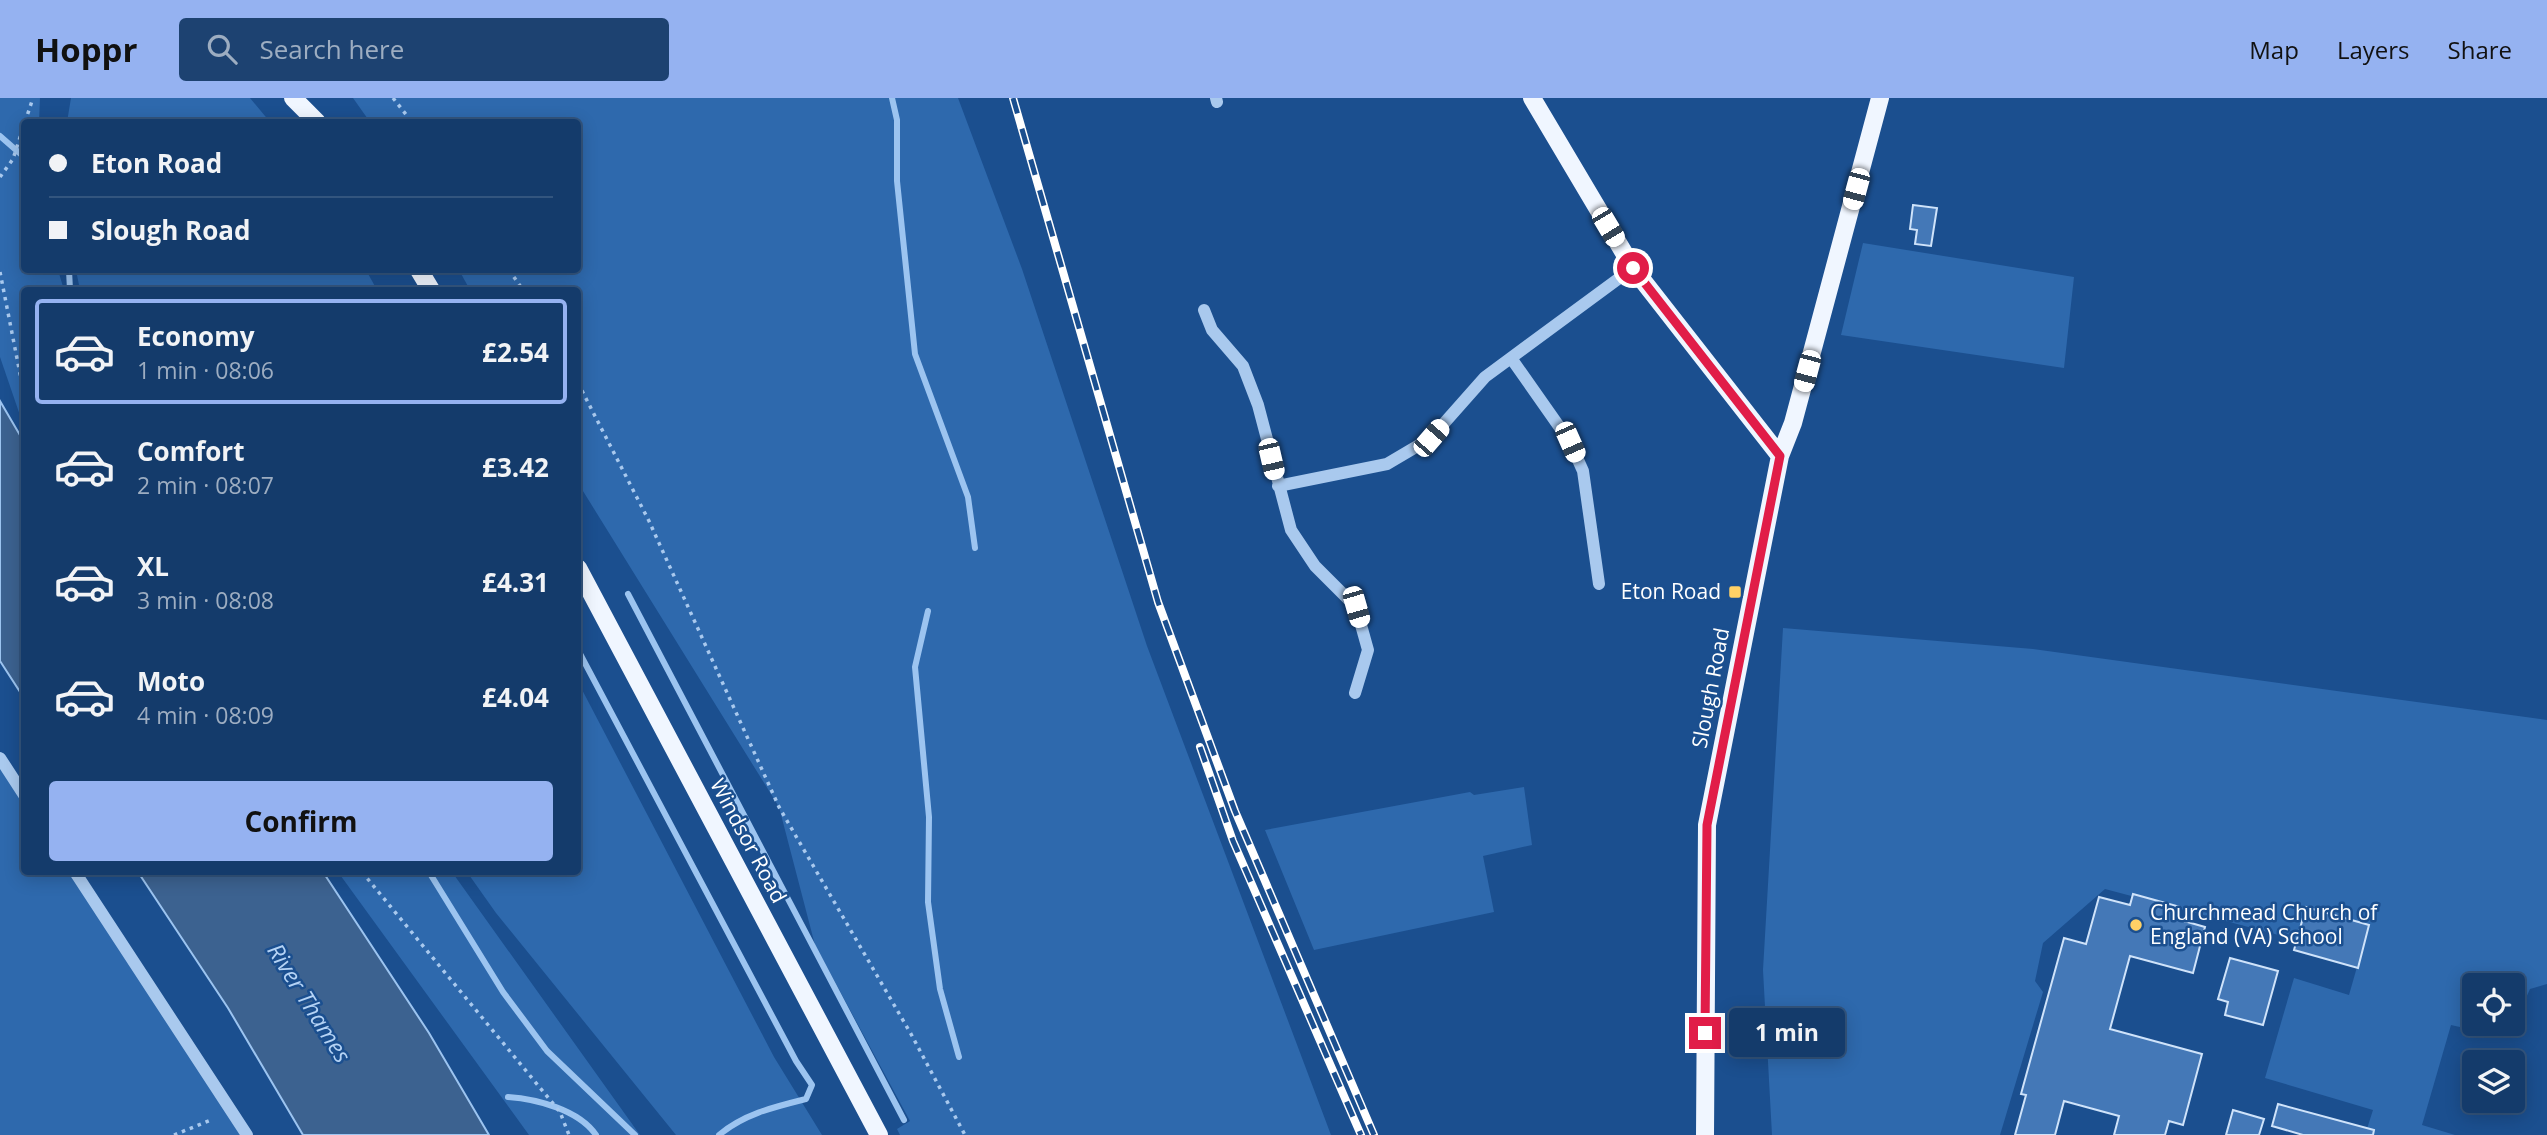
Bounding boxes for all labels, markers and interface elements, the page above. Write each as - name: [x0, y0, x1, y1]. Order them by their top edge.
- search box: [179, 18, 669, 81]
- text: Hoppr: [35, 27, 137, 72]
- icon: search: [203, 30, 241, 68]
- text: Search here: [259, 31, 404, 67]
- text: Map: [2249, 33, 2299, 66]
- text: Layers: [2337, 33, 2410, 66]
- text: Share: [2448, 33, 2512, 66]
- text: Eton Road: [91, 145, 222, 181]
- car: [1841, 166, 1872, 212]
- car: [1589, 204, 1628, 250]
- text: Slough Road: [91, 212, 250, 248]
- route start: [1617, 252, 1649, 284]
- text: Economy: [137, 318, 255, 354]
- icon: car: [53, 320, 116, 383]
- text: £2.54: [482, 334, 549, 370]
- car: [1792, 348, 1823, 394]
- text: 1 min · 08:06: [137, 354, 274, 386]
- car: [1410, 415, 1453, 461]
- car: [1552, 419, 1589, 465]
- text: Comfort: [137, 433, 244, 469]
- icon: car: [53, 435, 116, 498]
- car: [1257, 436, 1286, 482]
- text: £3.42: [482, 449, 549, 485]
- text: 2 min · 08:07: [137, 469, 274, 501]
- text: XL: [137, 548, 169, 584]
- icon: car: [53, 550, 116, 613]
- text: £4.31: [482, 564, 549, 600]
- place label: Eton Road: [1621, 577, 1721, 605]
- text: 3 min · 08:08: [137, 584, 274, 616]
- car: [1341, 584, 1372, 630]
- marker: Eton Road: [1727, 584, 1743, 600]
- street label: Slough Road: [1685, 625, 1735, 750]
- text: Moto: [137, 663, 205, 699]
- icon: car: [53, 665, 116, 728]
- text: £4.04: [482, 679, 549, 715]
- text: 4 min · 08:09: [137, 699, 274, 731]
- street label: Windsor Road: [704, 773, 793, 908]
- button: Confirm: [49, 781, 553, 861]
- place label: Churchmead Church of England (VA) School: [2150, 898, 2379, 950]
- marker: Churchmead Church of England (VA) School: [2128, 917, 2144, 933]
- water label: River Thames: [260, 937, 359, 1068]
- map controls: [2462, 973, 2525, 1113]
- button: locate: [2462, 973, 2525, 1036]
- callout: 1 min: [1730, 1009, 1845, 1058]
- text: 1 min: [1755, 1016, 1819, 1048]
- route end: [1689, 1017, 1721, 1049]
- button: layers: [2462, 1050, 2525, 1113]

